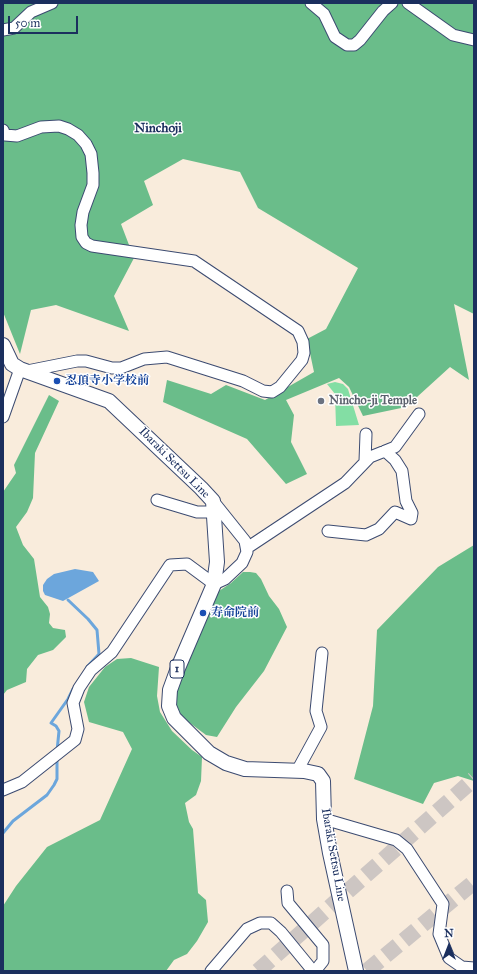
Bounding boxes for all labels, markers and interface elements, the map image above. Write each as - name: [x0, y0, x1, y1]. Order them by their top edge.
- scale bar: [10, 8, 80, 34]
- text: 50 m: [15, 16, 40, 30]
- district label: Ninchoji: [134, 121, 182, 137]
- place label: 忍頂寺小学校前: [65, 374, 149, 388]
- marker: 忍頂寺小学校前: [52, 376, 62, 386]
- place label: Nincho-ji Temple: [329, 394, 417, 408]
- marker: Nincho-ji Temple: [316, 396, 326, 406]
- street label: Ibaraki Settsu Line: [136, 425, 212, 501]
- place label: 寿命院前: [211, 606, 259, 620]
- marker: 寿命院前: [198, 608, 208, 618]
- road number: 1: [170, 660, 184, 678]
- street label: Ibaraki Settsu Line: [318, 807, 348, 903]
- north arrow: [429, 926, 469, 966]
- text: N: [444, 927, 454, 940]

